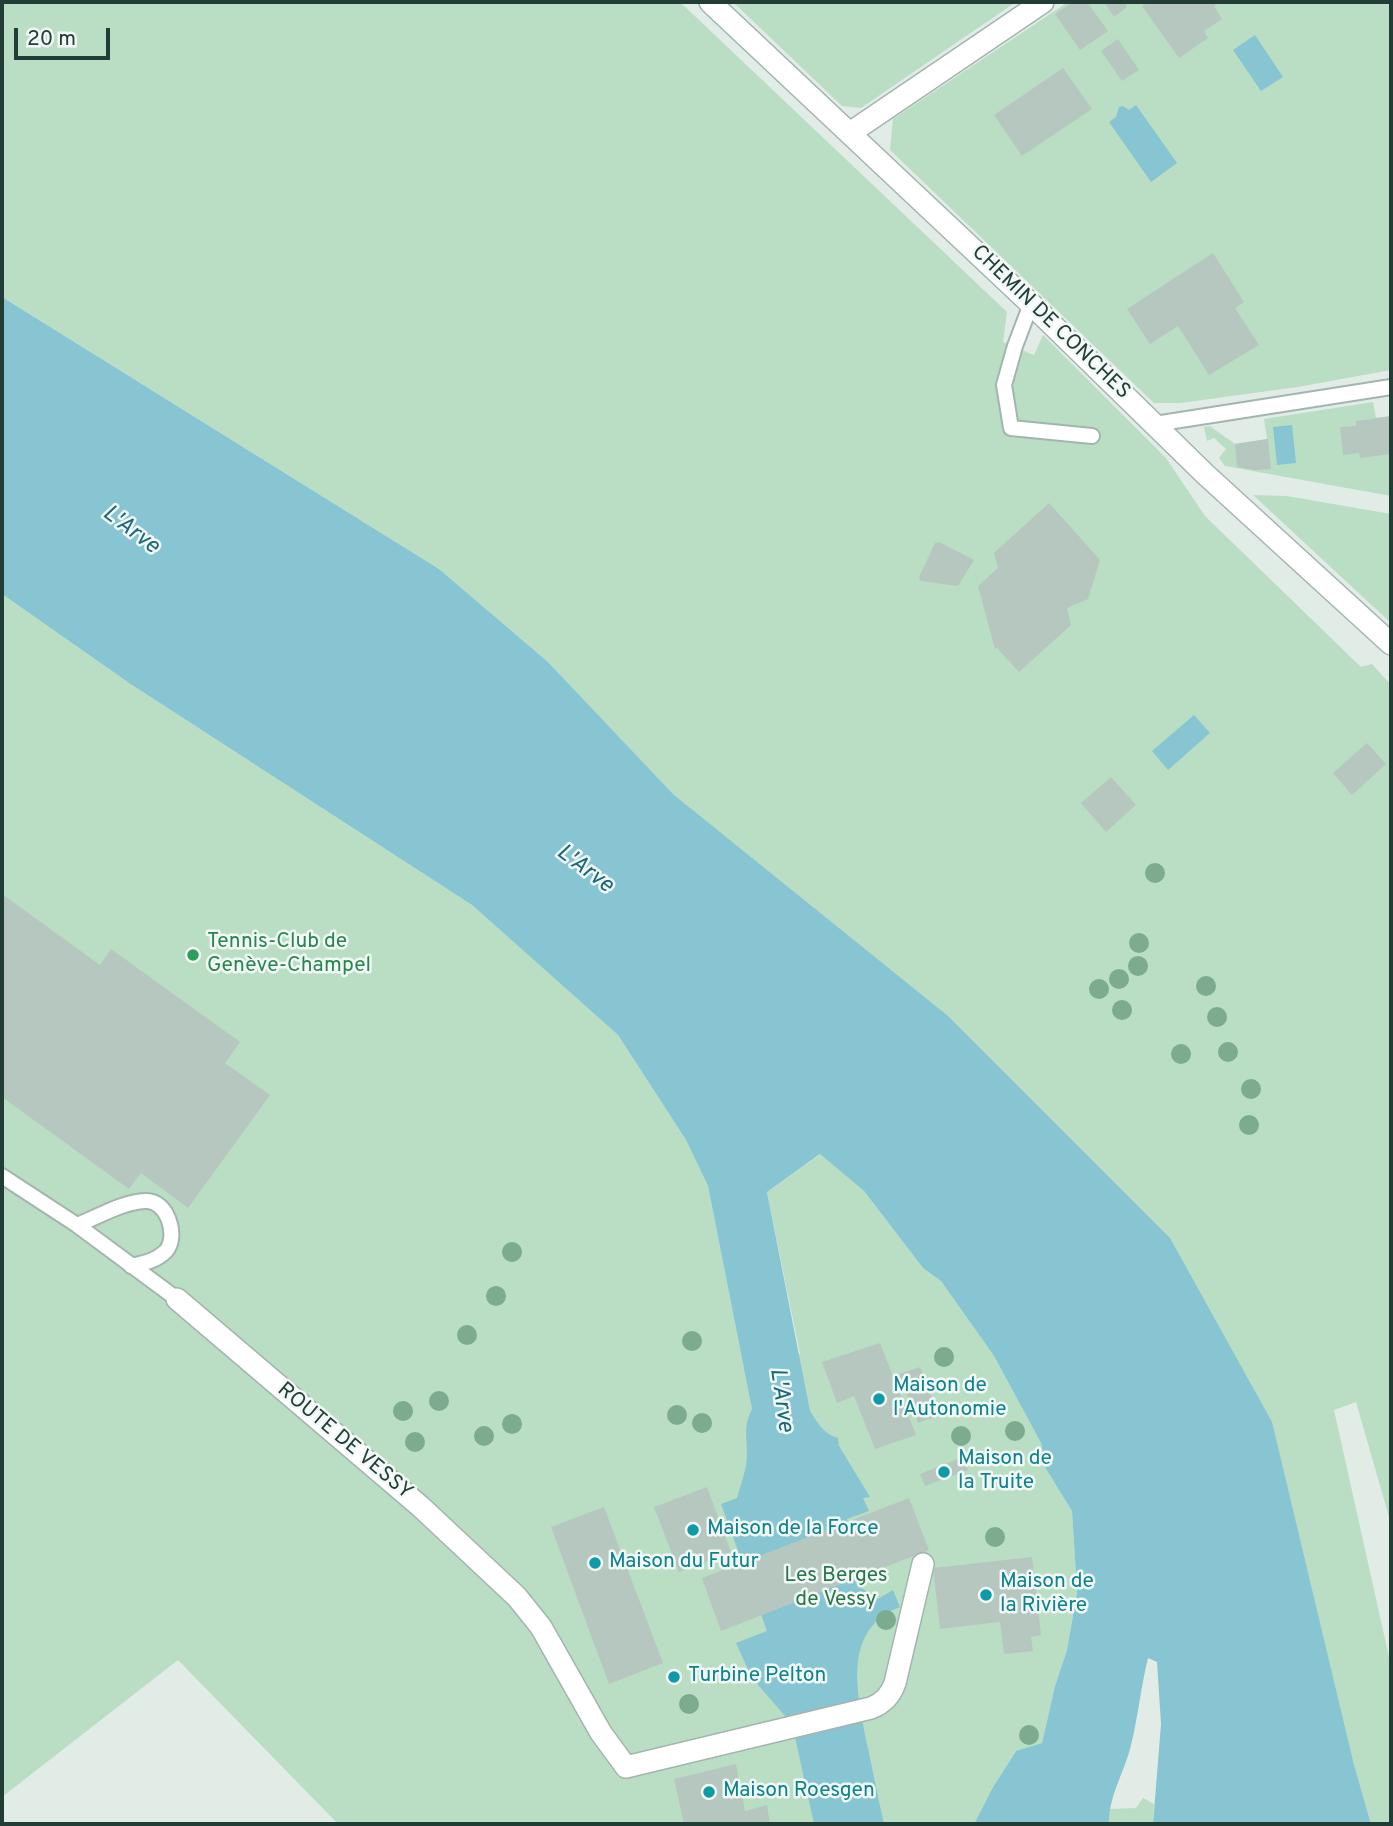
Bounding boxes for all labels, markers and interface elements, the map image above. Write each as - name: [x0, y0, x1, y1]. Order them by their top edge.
- scale bar: [18, 14, 114, 58]
- text: 20 m: [27, 26, 76, 53]
- street label: CHEMIN DE CONCHES: [965, 241, 1135, 405]
- water label: L'Arve: [96, 501, 164, 561]
- water label: L'Arve: [550, 840, 618, 900]
- place label: Tennis-Club de Genève-Champel: [207, 930, 371, 980]
- marker: Tennis-Club de Genève-Champel: [185, 947, 201, 963]
- water label: L'Arve: [762, 1366, 798, 1434]
- place label: Maison de l'Autonomie: [893, 1374, 1006, 1424]
- street label: ROUTE DE VESSY: [271, 1378, 417, 1506]
- marker: Maison de l'Autonomie: [871, 1391, 887, 1407]
- place label: Maison de la Truite: [958, 1447, 1052, 1497]
- marker: Maison de la Truite: [936, 1464, 952, 1480]
- place label: Maison de la Force: [707, 1517, 879, 1543]
- marker: Maison de la Force: [685, 1522, 701, 1538]
- place label: Maison du Futur: [609, 1550, 759, 1576]
- marker: Maison du Futur: [587, 1555, 603, 1571]
- park label: Les Berges de Vessy: [784, 1564, 888, 1614]
- place label: Maison de la Rivière: [1000, 1570, 1094, 1620]
- marker: Maison de la Rivière: [978, 1587, 994, 1603]
- place label: Turbine Pelton: [688, 1664, 826, 1690]
- marker: Turbine Pelton: [666, 1669, 682, 1685]
- place label: Maison Roesgen: [723, 1779, 875, 1805]
- marker: Maison Roesgen: [701, 1784, 717, 1800]

